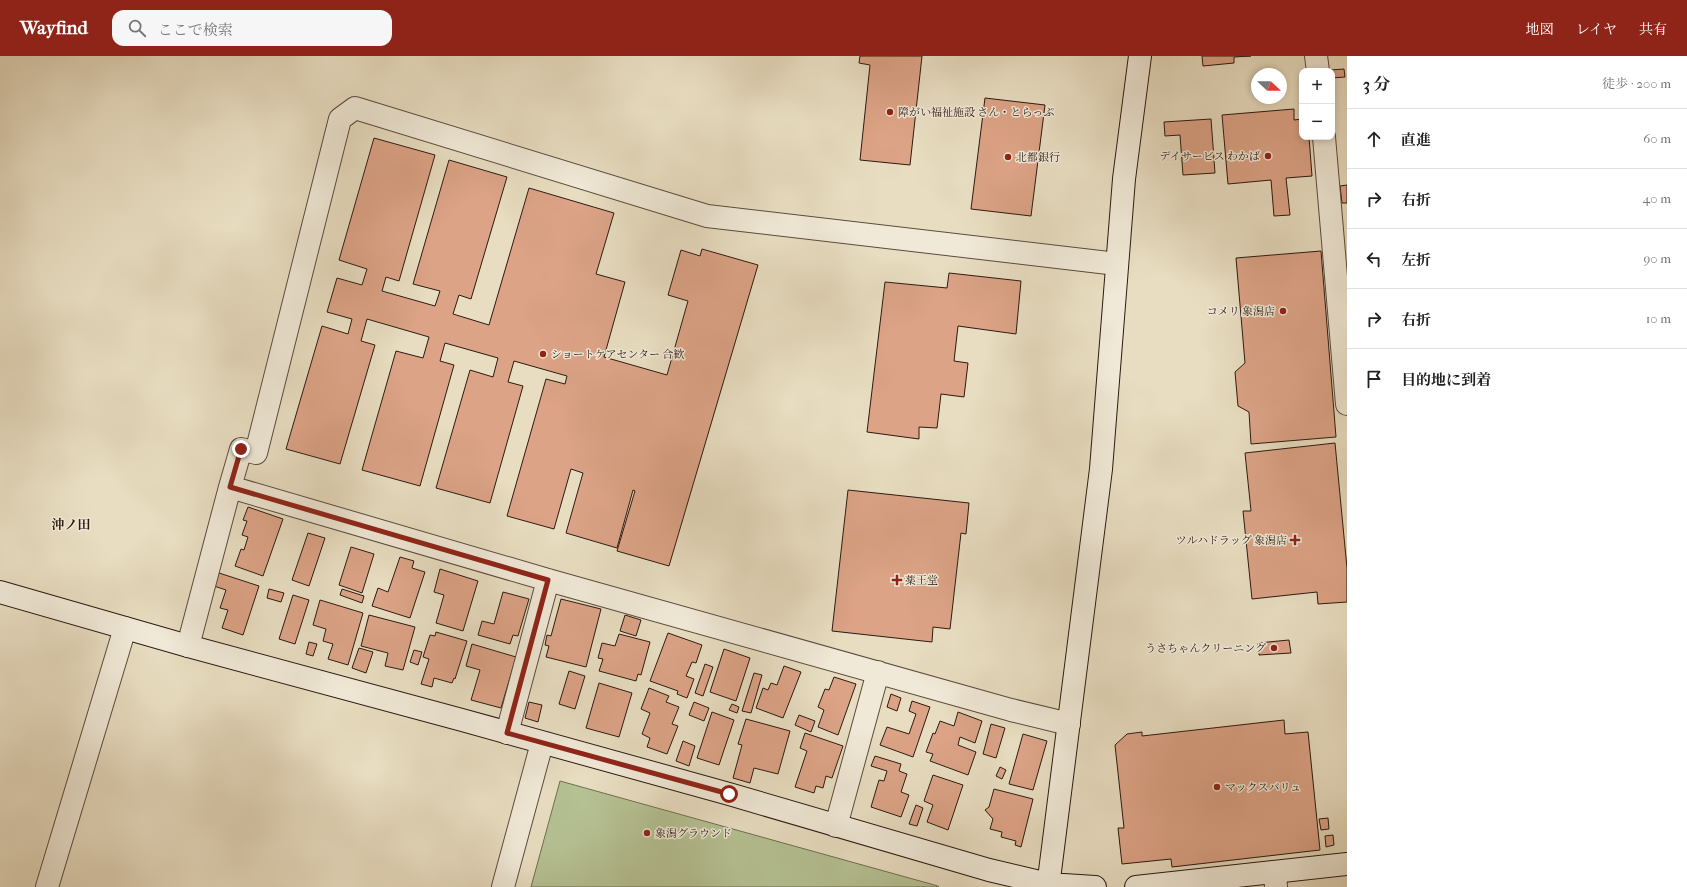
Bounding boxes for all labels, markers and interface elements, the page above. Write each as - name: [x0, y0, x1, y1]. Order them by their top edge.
- search box: [112, 10, 392, 46]
- text: Wayfind: [20, 17, 88, 39]
- icon: search: [126, 17, 148, 39]
- text: ここで検索: [158, 21, 233, 39]
- text: 地図: [1526, 21, 1554, 38]
- text: レイヤ: [1576, 21, 1617, 38]
- text: 共有: [1639, 21, 1667, 38]
- north arrow: [1251, 68, 1287, 104]
- map controls: [1299, 68, 1335, 140]
- button: +: [1299, 68, 1335, 104]
- text: 3 分: [1363, 74, 1391, 94]
- text: 徒歩 · 200 m: [1602, 76, 1671, 91]
- button: −: [1299, 104, 1335, 140]
- place label: 障がい福祉施設 さん・とらっぷ: [898, 106, 1054, 119]
- marker: 障がい福祉施設 さん・とらっぷ: [885, 107, 895, 117]
- icon: ahead: [1363, 128, 1385, 150]
- text: 直進: [1401, 131, 1431, 149]
- text: 60 m: [1643, 131, 1671, 146]
- place label: デイサービス わかば: [1159, 150, 1260, 163]
- place label: 北都銀行: [1016, 151, 1060, 164]
- marker: デイサービス わかば: [1263, 151, 1273, 161]
- marker: 北都銀行: [1003, 152, 1013, 162]
- icon: right: [1363, 188, 1385, 210]
- text: 右折: [1401, 191, 1431, 209]
- text: 40 m: [1643, 191, 1671, 206]
- icon: left: [1363, 248, 1385, 270]
- text: 左折: [1401, 251, 1431, 269]
- text: 90 m: [1643, 251, 1671, 266]
- place label: コメリ 象潟店: [1207, 305, 1275, 318]
- marker: コメリ 象潟店: [1278, 306, 1288, 316]
- icon: right: [1363, 308, 1385, 330]
- text: 右折: [1401, 311, 1431, 329]
- text: 10 m: [1646, 311, 1671, 326]
- place label: ショートケアセンター 合歓: [551, 348, 684, 361]
- marker: ショートケアセンター 合歓: [538, 349, 548, 359]
- icon: arrive: [1363, 368, 1385, 390]
- text: 目的地に到着: [1401, 371, 1491, 389]
- route end: [232, 440, 250, 458]
- district label: 沖ノ田: [51, 517, 91, 532]
- place label: ツルハドラッグ 象潟店: [1176, 534, 1287, 547]
- marker: ツルハドラッグ 象潟店: [1290, 535, 1300, 545]
- place label: 薬王堂: [905, 574, 938, 587]
- marker: 薬王堂: [892, 575, 902, 585]
- place label: うさちゃんクリーニング: [1145, 642, 1266, 655]
- marker: うさちゃんクリーニング: [1269, 643, 1279, 653]
- place label: マックスバリュ: [1225, 781, 1301, 794]
- marker: マックスバリュ: [1212, 782, 1222, 792]
- route start: [720, 785, 738, 803]
- place label: 象潟グラウンド: [655, 827, 732, 840]
- marker: 象潟グラウンド: [642, 828, 652, 838]

